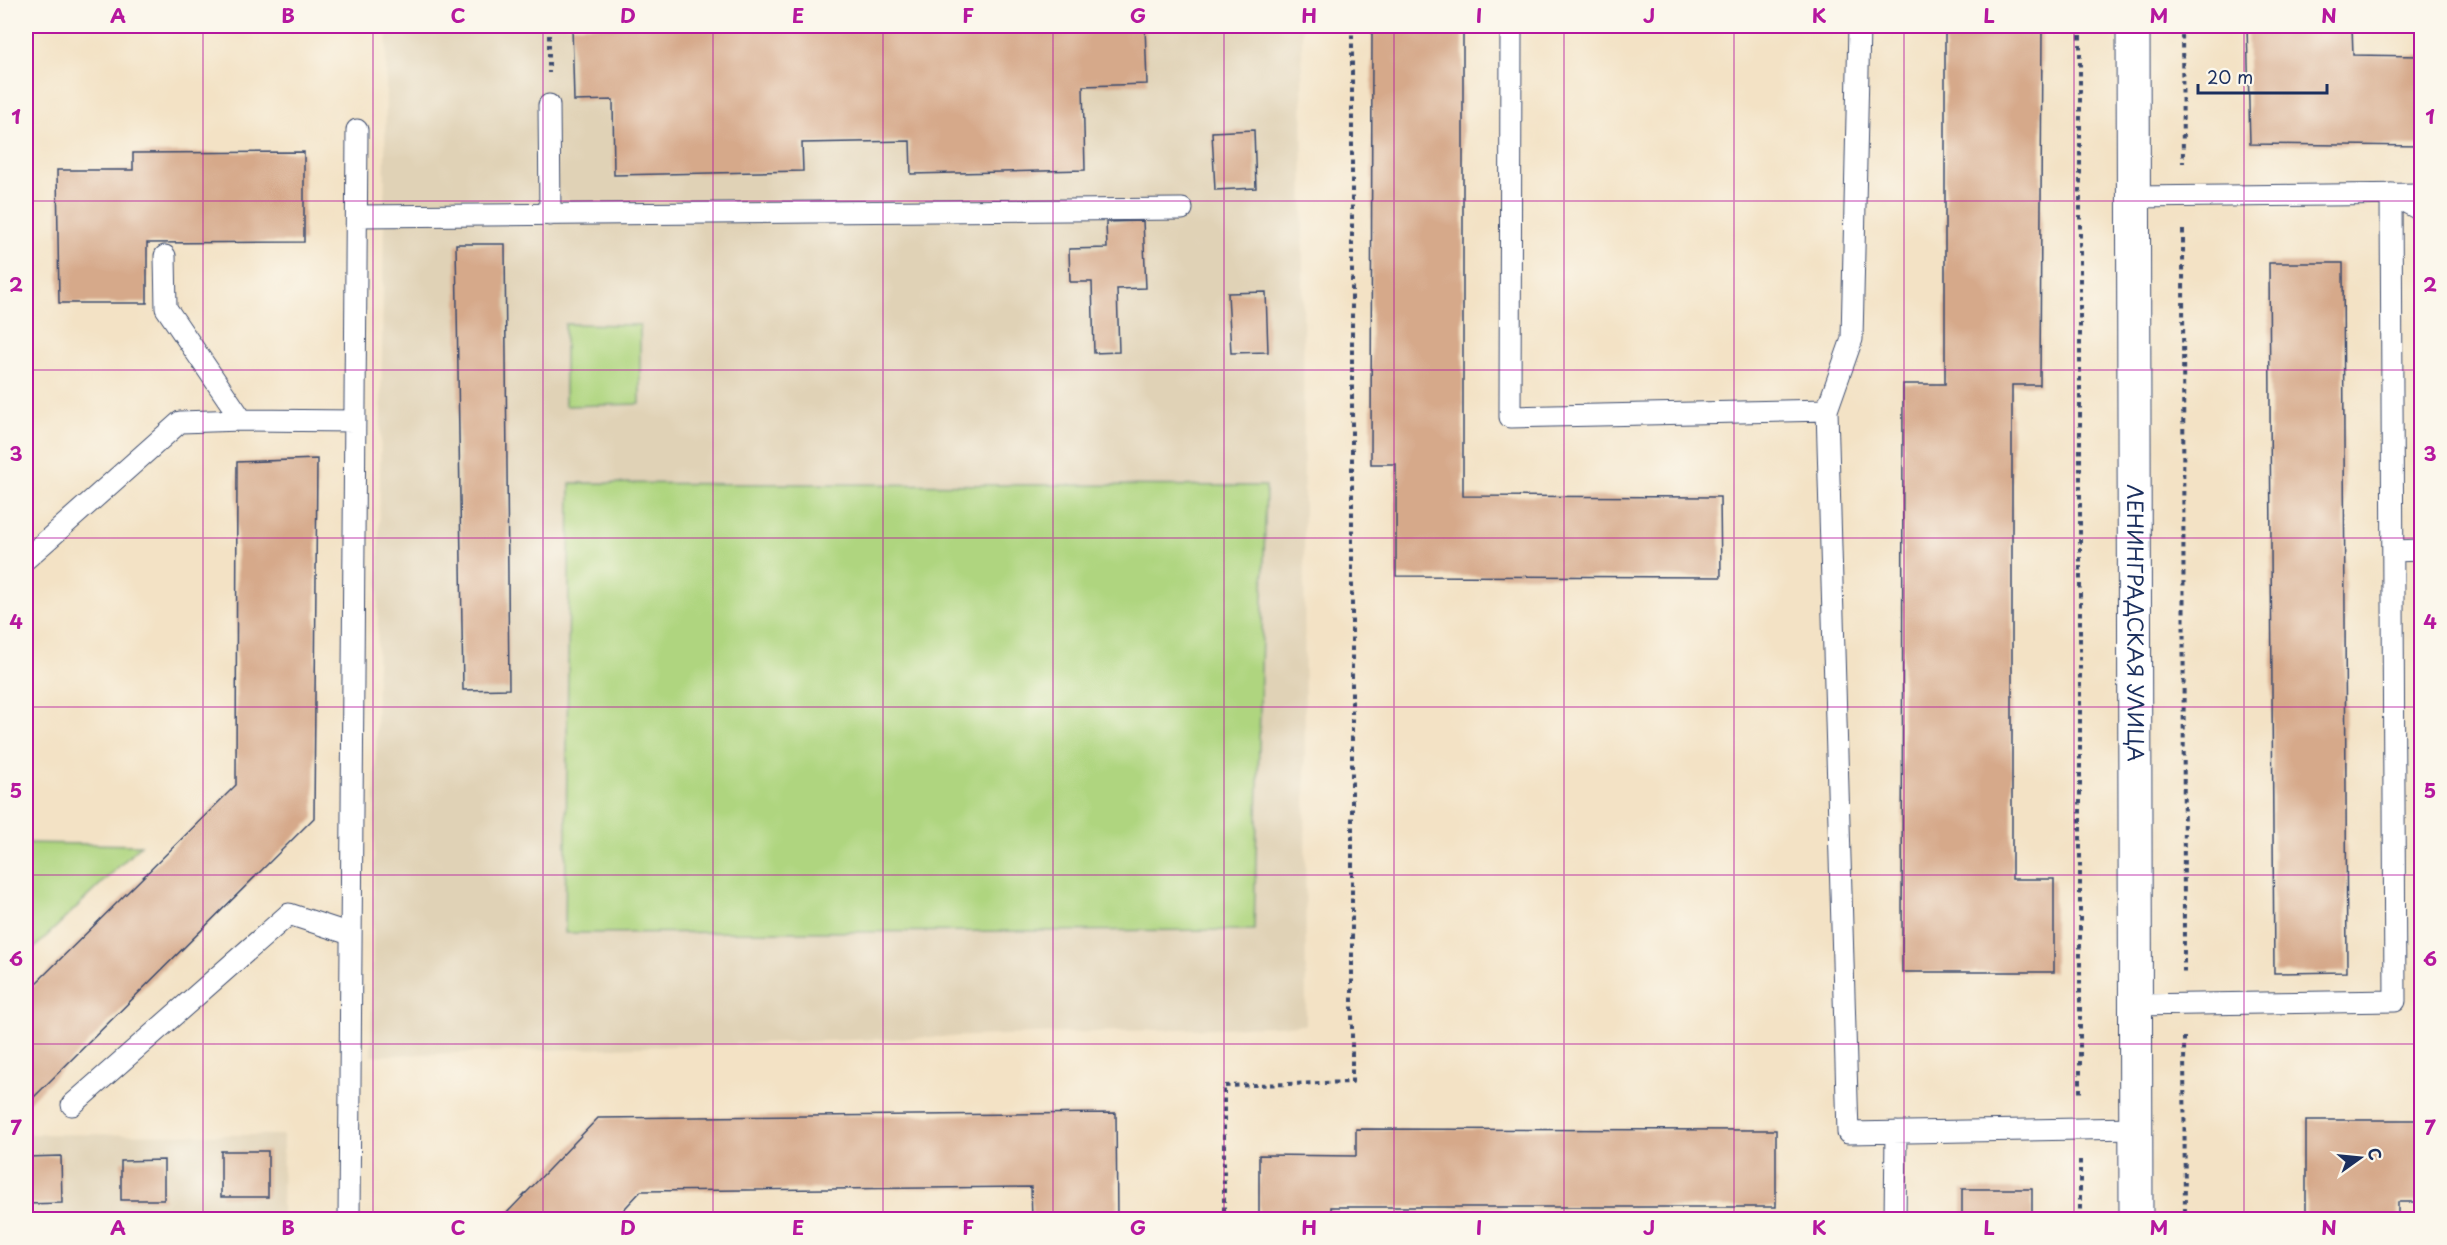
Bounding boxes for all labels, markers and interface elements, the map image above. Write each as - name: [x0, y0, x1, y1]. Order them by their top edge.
- text: A: [110, 0, 126, 30]
- text: B: [281, 0, 295, 30]
- text: C: [450, 0, 466, 30]
- text: D: [620, 0, 636, 30]
- text: E: [792, 0, 804, 30]
- text: F: [962, 0, 974, 30]
- text: G: [1130, 0, 1146, 30]
- text: H: [1301, 0, 1317, 30]
- text: I: [1476, 0, 1482, 30]
- text: J: [1643, 0, 1655, 30]
- text: K: [1812, 0, 1827, 30]
- text: L: [1983, 0, 1995, 30]
- text: M: [2150, 0, 2168, 30]
- text: N: [2321, 0, 2337, 30]
- scale bar: [2198, 57, 2327, 95]
- text: 20 m: [2207, 63, 2253, 90]
- text: 1: [11, 101, 21, 131]
- text: 1: [2425, 101, 2435, 131]
- text: 2: [9, 269, 23, 299]
- text: 2: [2423, 269, 2437, 299]
- text: 3: [9, 438, 23, 468]
- text: 3: [2423, 438, 2437, 468]
- street label: ЛЕНИНГРАДСКАЯ УЛИЦА: [2120, 484, 2153, 762]
- text: 4: [9, 606, 23, 636]
- text: 4: [2423, 606, 2437, 636]
- text: 5: [10, 775, 22, 805]
- text: 5: [2424, 775, 2436, 805]
- text: 6: [9, 943, 23, 973]
- text: 6: [2423, 943, 2437, 973]
- text: 7: [10, 1112, 22, 1142]
- text: 7: [2424, 1112, 2436, 1142]
- north arrow: [2330, 1128, 2390, 1188]
- text: С: [2362, 1145, 2389, 1163]
- text: A: [110, 1212, 126, 1242]
- text: B: [281, 1212, 295, 1242]
- text: C: [450, 1212, 466, 1242]
- text: D: [620, 1212, 636, 1242]
- text: E: [792, 1212, 804, 1242]
- text: F: [962, 1212, 974, 1242]
- text: G: [1130, 1212, 1146, 1242]
- text: H: [1301, 1212, 1317, 1242]
- text: I: [1476, 1212, 1482, 1242]
- text: J: [1643, 1212, 1655, 1242]
- text: K: [1812, 1212, 1827, 1242]
- text: L: [1983, 1212, 1995, 1242]
- text: M: [2150, 1212, 2168, 1242]
- text: N: [2321, 1212, 2337, 1242]

